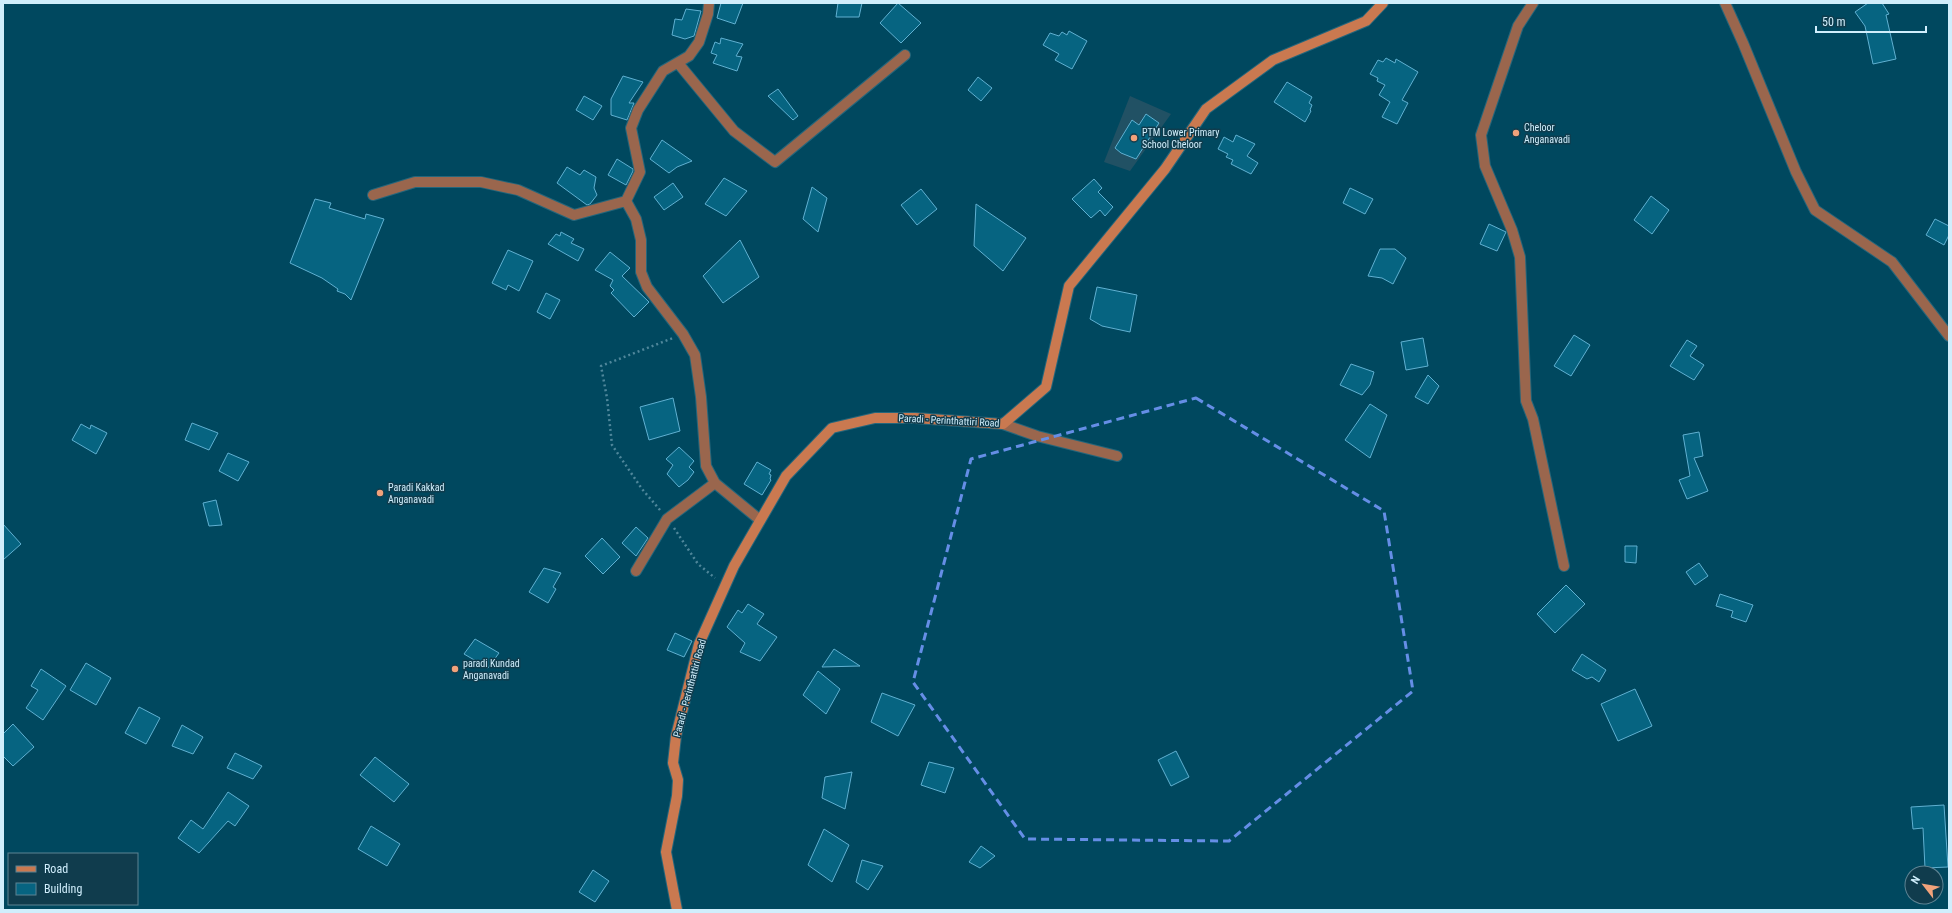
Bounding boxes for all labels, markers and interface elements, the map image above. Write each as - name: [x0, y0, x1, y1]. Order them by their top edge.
- scale bar: [1816, 8, 1926, 34]
- text: 50 m: [1822, 15, 1846, 29]
- place label: Cheloor Anganavadi: [1524, 122, 1570, 145]
- place label: PTM Lower Primary School Cheloor: [1142, 127, 1219, 150]
- marker: Cheloor Anganavadi: [1511, 128, 1521, 138]
- marker: PTM Lower Primary School Cheloor: [1129, 133, 1139, 143]
- street label: Paradi - Perinthattiri Road: [898, 412, 1000, 429]
- place label: Paradi Kakkad Anganavadi: [388, 482, 445, 505]
- marker: Paradi Kakkad Anganavadi: [375, 488, 385, 498]
- street label: Paradi - Perinthattiri Road: [671, 638, 708, 738]
- place label: paradi Kundad Anganavadi: [463, 658, 520, 681]
- marker: paradi Kundad Anganavadi: [450, 664, 460, 674]
- legend: [8, 853, 138, 905]
- text: Road: [44, 862, 68, 876]
- north arrow: [1904, 865, 1944, 905]
- text: N: [1909, 874, 1923, 886]
- text: Building: [44, 882, 82, 896]

